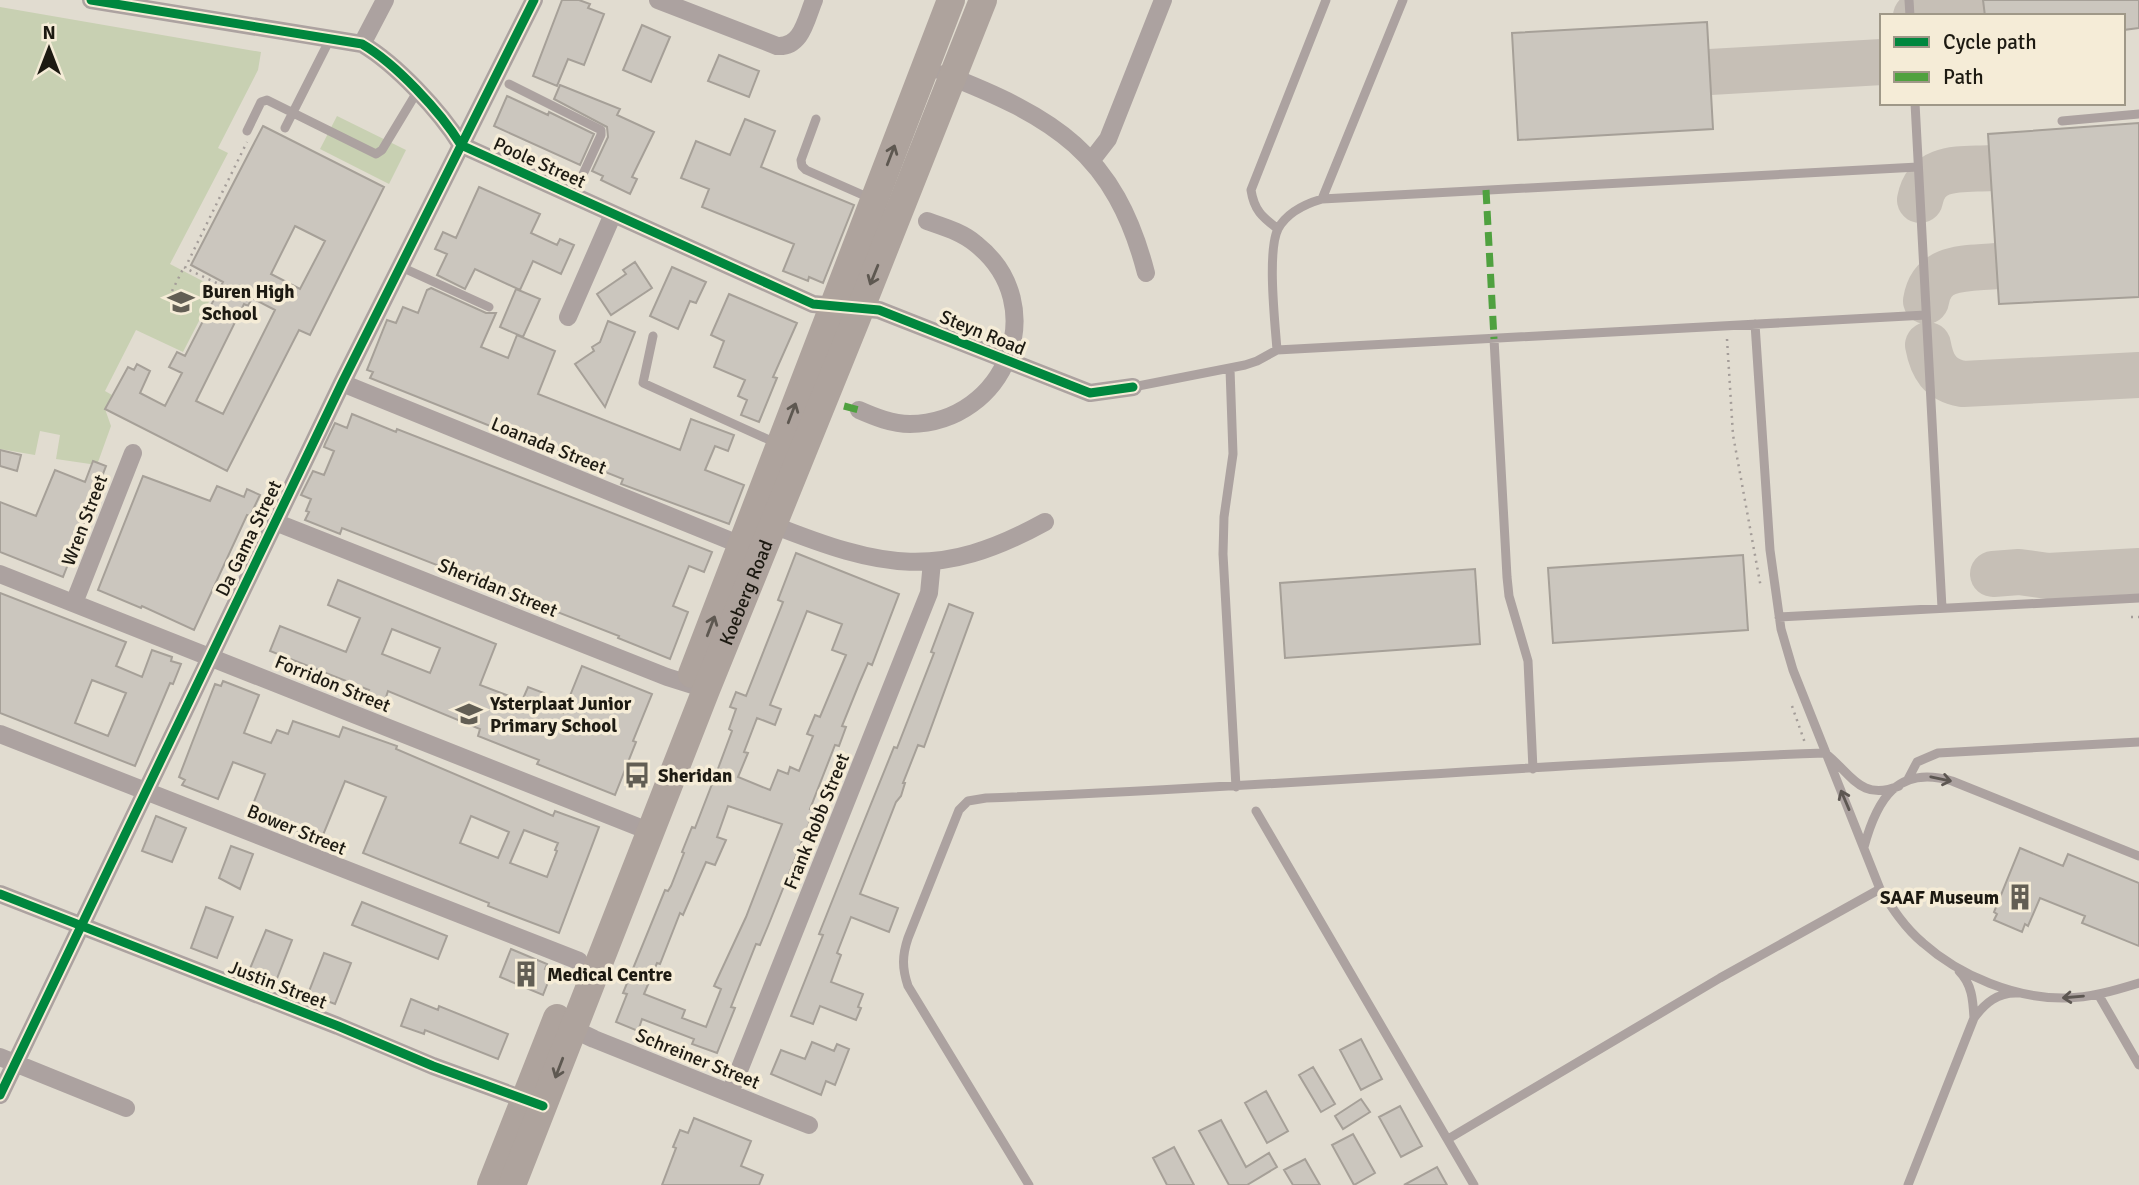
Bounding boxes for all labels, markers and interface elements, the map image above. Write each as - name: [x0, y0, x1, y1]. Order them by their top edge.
- north arrow: [14, 14, 84, 84]
- legend: [1880, 14, 2125, 105]
- text: N: [42, 21, 56, 45]
- text: Cycle path: [1943, 29, 2037, 55]
- text: Path: [1943, 64, 1984, 90]
- street label: Poole Street: [490, 132, 590, 194]
- one-way arrow: [885, 145, 898, 166]
- one-way arrow: [867, 263, 880, 285]
- place label: Buren High School: [202, 280, 295, 326]
- school or university icon: Buren High School: [166, 287, 196, 317]
- street label: Steyn Road: [936, 305, 1029, 361]
- one-way arrow: [787, 403, 800, 425]
- street label: Loanada Street: [487, 412, 610, 480]
- street label: Wren Street: [57, 471, 113, 569]
- street label: Da Gama Street: [210, 476, 288, 600]
- street label: Koeberg Road: [714, 536, 779, 649]
- street label: Sheridan Street: [434, 553, 561, 623]
- one-way arrow: [705, 615, 718, 637]
- street label: Forridon Street: [271, 650, 394, 718]
- place label: Ysterplaat Junior Primary School: [489, 692, 632, 738]
- school or university icon: Ysterplaat Junior Primary School: [454, 699, 484, 729]
- street label: Frank Robb Street: [779, 749, 855, 893]
- bus stop icon: Sheridan: [622, 760, 652, 790]
- place label: Sheridan: [658, 764, 732, 788]
- one-way arrow: [1929, 772, 1952, 786]
- one-way arrow: [1838, 789, 1851, 811]
- street label: Bower Street: [244, 799, 350, 861]
- building icon: SAAF Museum: [2005, 882, 2035, 912]
- place label: SAAF Museum: [1880, 886, 1999, 910]
- street label: Justin Street: [225, 955, 330, 1015]
- building icon: Medical Centre: [511, 959, 541, 989]
- place label: Medical Centre: [547, 963, 672, 987]
- one-way arrow: [2062, 991, 2084, 1004]
- street label: Schreiner Street: [632, 1023, 763, 1095]
- one-way arrow: [551, 1056, 564, 1078]

